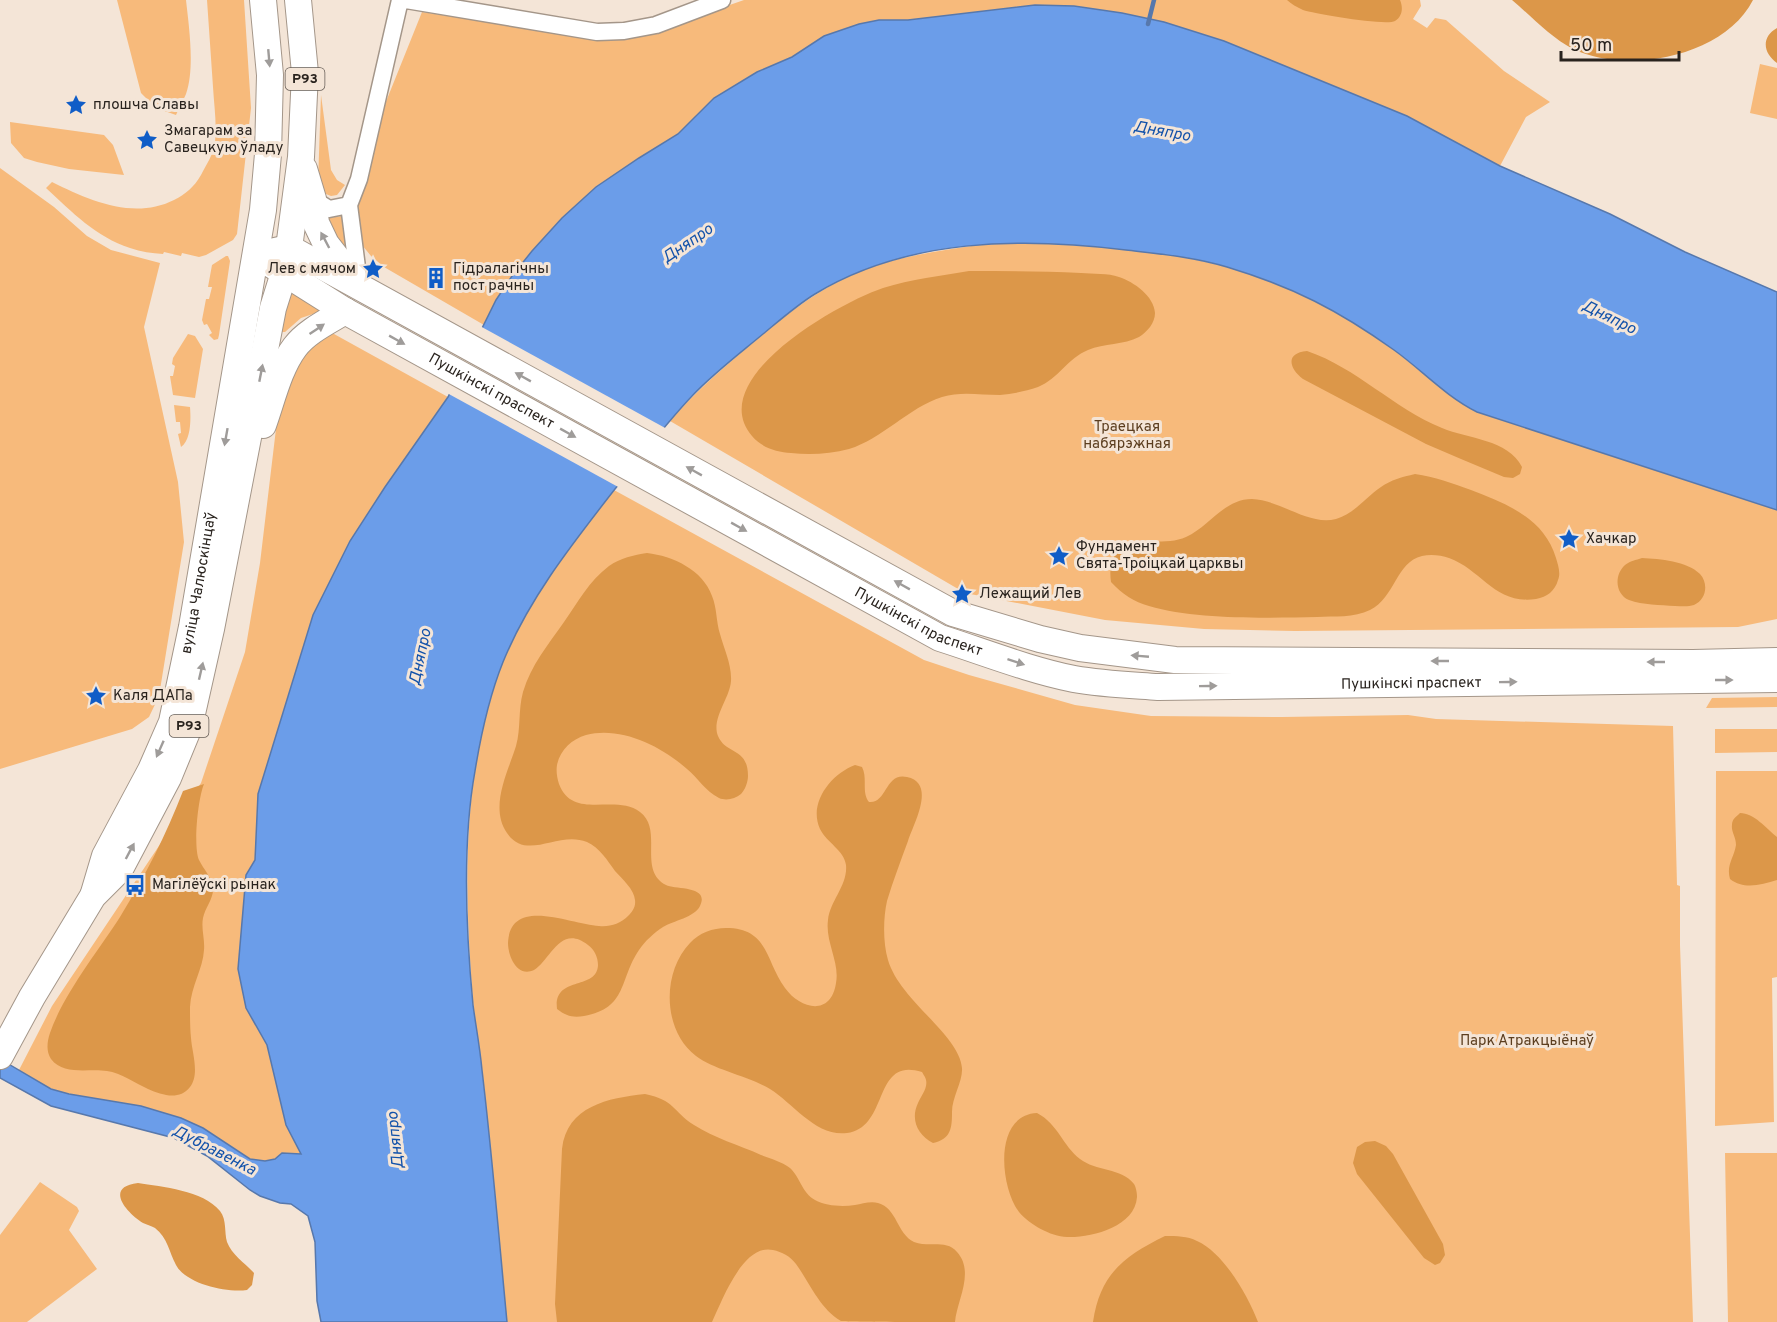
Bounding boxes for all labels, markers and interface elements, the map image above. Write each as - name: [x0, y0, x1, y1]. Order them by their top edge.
- scale bar: [1561, 24, 1680, 62]
- text: 50 m: [1570, 35, 1612, 58]
- one-way arrow: [264, 49, 274, 68]
- road number: Р93: [286, 68, 324, 90]
- place icon: плошча Славы: [64, 93, 88, 117]
- place label: плошча Славы: [93, 96, 199, 115]
- water label: Дняпро: [1132, 117, 1192, 147]
- place label: Змагарам за Савецкую ўладу: [164, 122, 283, 158]
- place icon: Змагарам за Савецкую ўладу: [135, 128, 159, 152]
- water label: Дняпро: [659, 219, 718, 268]
- one-way arrow: [320, 231, 330, 248]
- place icon: Лев с мячом: [361, 257, 385, 281]
- place label: Лев с мячом: [267, 260, 356, 279]
- place label: Гідралагічны пост рачны: [453, 260, 549, 296]
- building icon: Гідралагічны пост рачны: [424, 266, 448, 290]
- water label: Дняпро: [1579, 296, 1640, 340]
- one-way arrow: [309, 324, 325, 335]
- one-way arrow: [389, 334, 405, 345]
- street label: Пушкінскі праспект: [425, 349, 558, 434]
- one-way arrow: [257, 363, 266, 382]
- one-way arrow: [515, 372, 532, 382]
- park label: Траецкая набярэжная: [1083, 418, 1171, 454]
- one-way arrow: [221, 427, 230, 446]
- one-way arrow: [559, 428, 576, 438]
- one-way arrow: [686, 466, 703, 476]
- street label: вуліца Чалюскінцаў: [177, 511, 221, 656]
- one-way arrow: [730, 522, 747, 532]
- place icon: Хачкар: [1557, 527, 1581, 551]
- place label: Хачкар: [1586, 530, 1637, 549]
- place label: Фундамент Свята-Троіцкай царквы: [1076, 538, 1243, 574]
- place icon: Фундамент Свята-Троіцкай царквы: [1047, 544, 1071, 568]
- one-way arrow: [893, 580, 910, 590]
- place icon: Лежащий Лев: [950, 582, 974, 606]
- street label: Пушкінскі праспект: [851, 583, 985, 661]
- place label: Лежащий Лев: [979, 585, 1082, 604]
- water label: Дняпро: [405, 626, 437, 687]
- one-way arrow: [1130, 651, 1149, 661]
- one-way arrow: [1430, 656, 1449, 666]
- one-way arrow: [1646, 657, 1665, 667]
- one-way arrow: [1007, 658, 1025, 667]
- one-way arrow: [197, 662, 207, 681]
- street label: Пушкінскі праспект: [1341, 673, 1482, 694]
- one-way arrow: [1714, 675, 1733, 685]
- one-way arrow: [1498, 677, 1517, 687]
- one-way arrow: [1198, 681, 1217, 691]
- place icon: Каля ДАПа: [84, 684, 108, 708]
- place label: Каля ДАПа: [113, 687, 193, 706]
- road number: Р93: [170, 715, 208, 737]
- one-way arrow: [155, 740, 165, 758]
- one-way arrow: [125, 843, 134, 860]
- bus stop icon: Магілёўскі рынак: [123, 873, 147, 897]
- place label: Магілёўскі рынак: [152, 876, 276, 895]
- park label: Парк Атракцыёнаў: [1460, 1032, 1594, 1051]
- water label: Дняпро: [383, 1110, 409, 1169]
- water label: Дубравенка: [169, 1122, 260, 1181]

